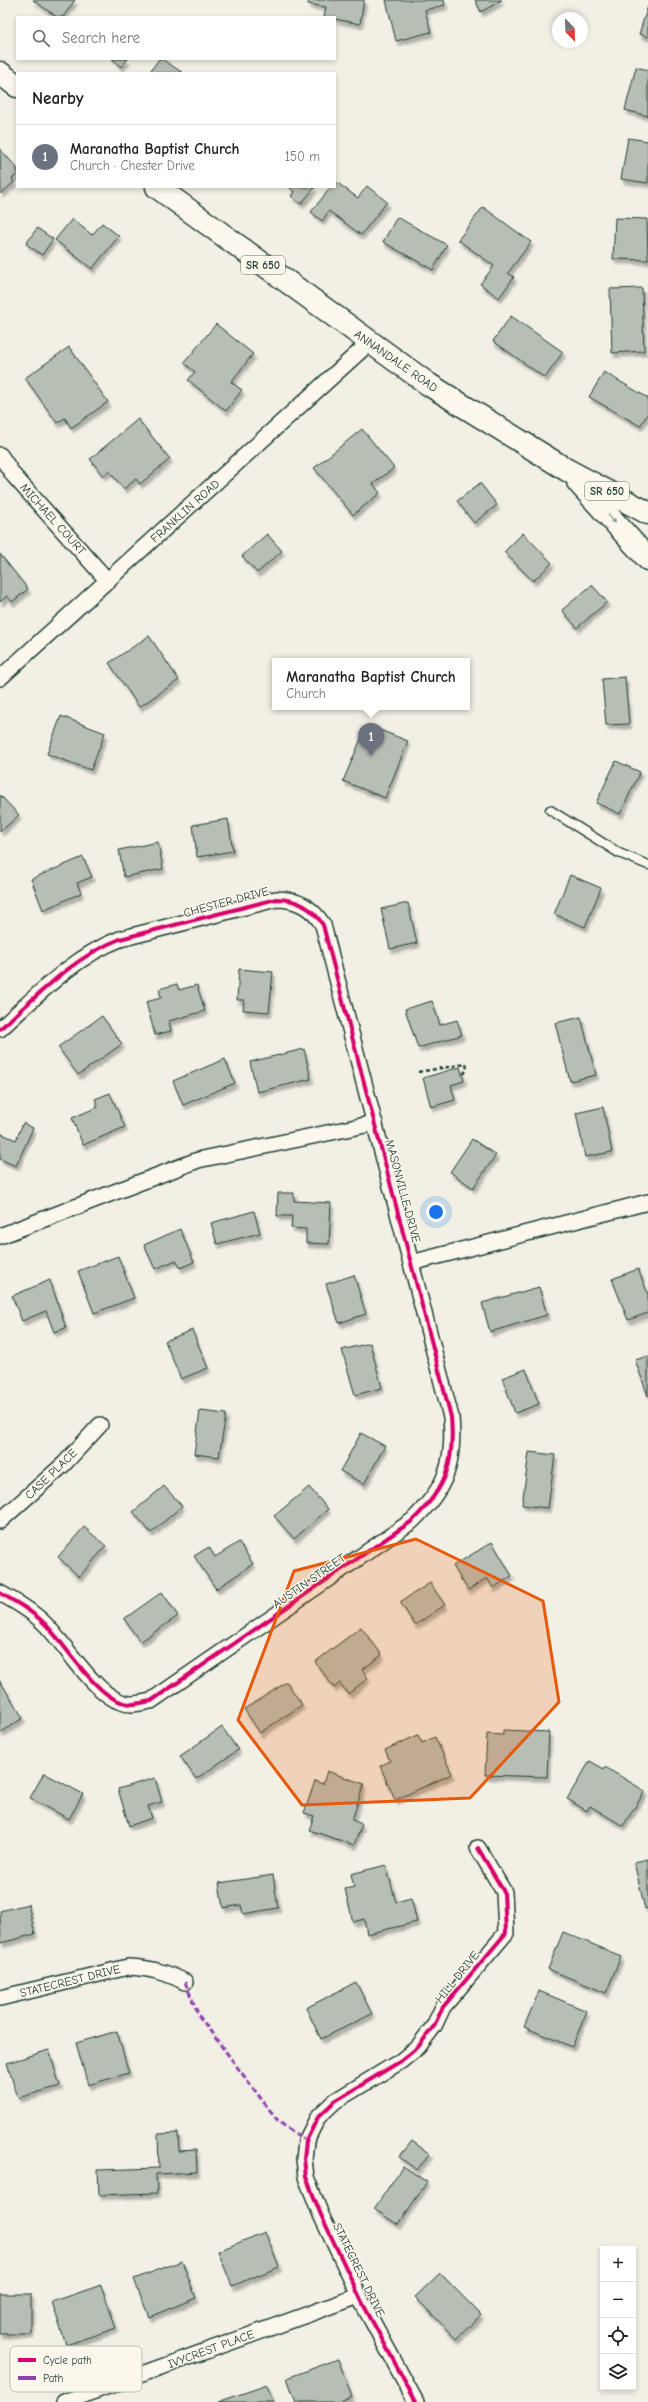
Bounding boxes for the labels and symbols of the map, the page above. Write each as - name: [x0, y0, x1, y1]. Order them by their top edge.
- north arrow: [552, 12, 588, 48]
- road number: SR 650: [241, 256, 285, 274]
- street label: ANNANDALE ROAD: [352, 327, 440, 395]
- street label: FRANKLIN ROAD: [148, 476, 222, 546]
- street label: MICHAEL COURT: [17, 480, 89, 558]
- road number: SR 650: [585, 482, 629, 500]
- one-way arrow: [607, 514, 617, 524]
- pin: 1: [358, 723, 384, 756]
- street label: CHESTER DRIVE: [182, 884, 270, 920]
- street label: MASONVILLE DRIVE: [382, 1138, 424, 1244]
- your location: [426, 1202, 446, 1222]
- street label: CASE PLACE: [22, 1446, 80, 1502]
- street label: AUSTIN STREET: [270, 1550, 349, 1611]
- street label: HILL DRIVE: [432, 1948, 482, 2006]
- street label: STATECREST DRIVE: [18, 1962, 122, 2000]
- street label: STATECREST DRIVE: [330, 2221, 388, 2319]
- street label: IVYCREST PLACE: [166, 2327, 256, 2371]
- legend: [10, 2346, 142, 2392]
- text: Cycle path: [43, 2354, 92, 2367]
- text: Path: [43, 2372, 64, 2385]

